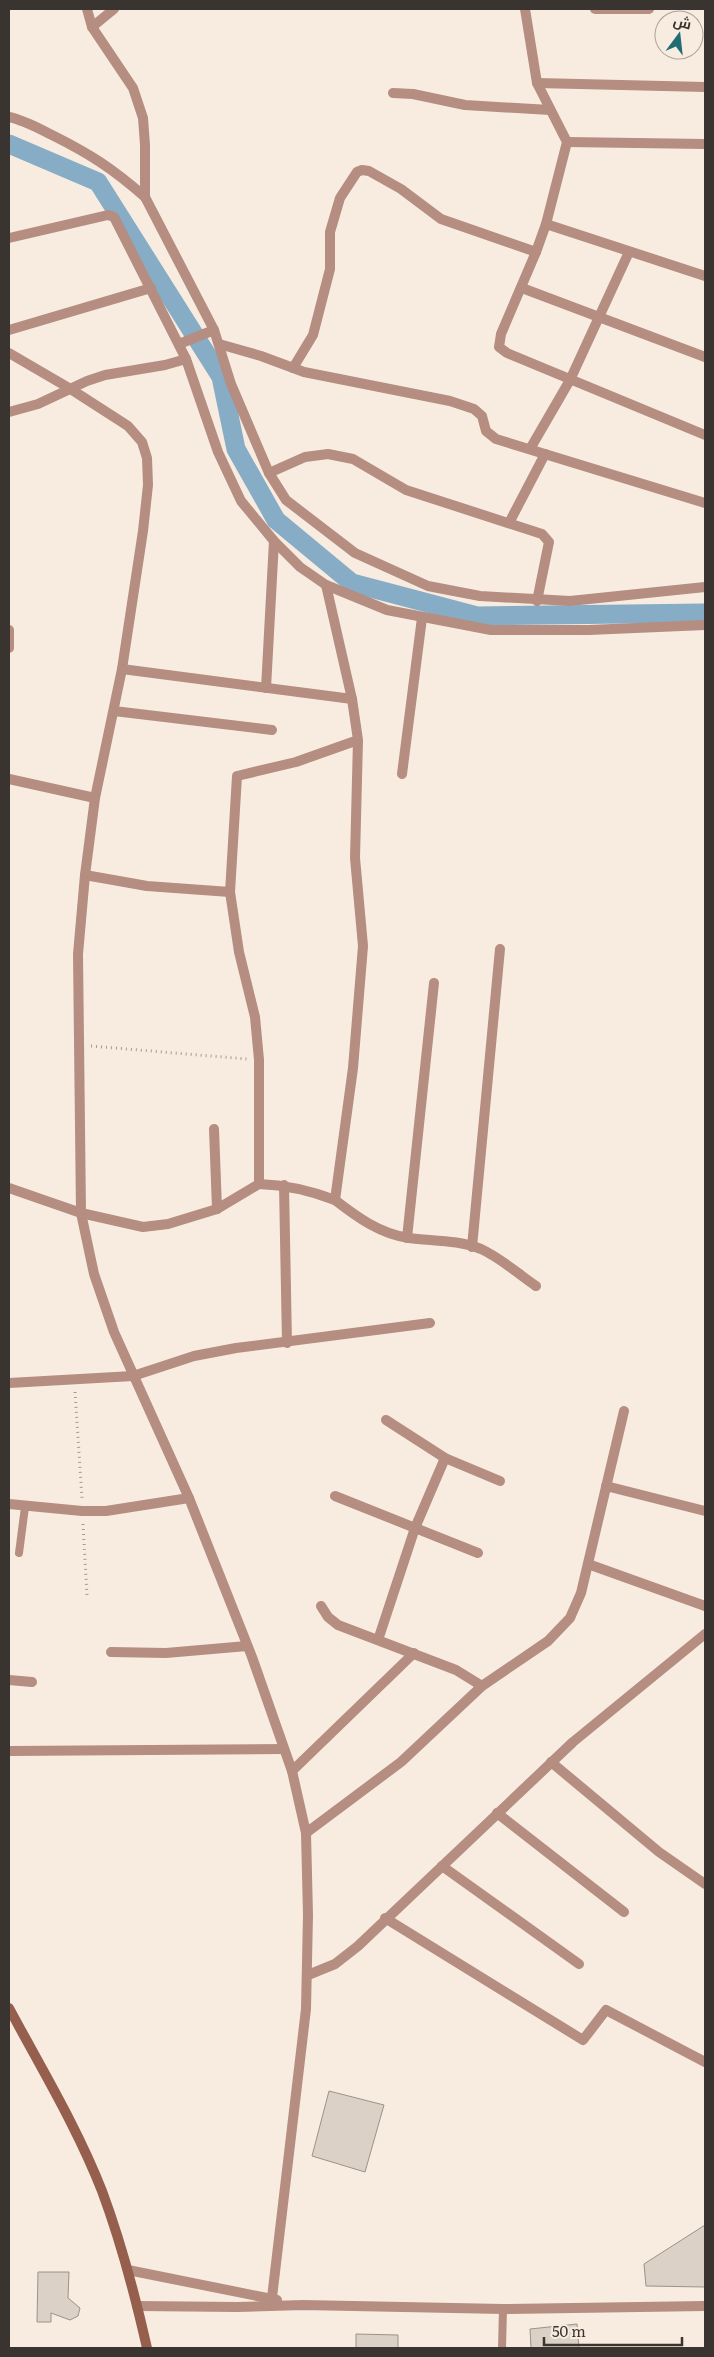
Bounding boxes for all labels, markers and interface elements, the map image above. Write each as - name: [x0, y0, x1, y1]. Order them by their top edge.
- text: ش: [671, 9, 694, 33]
- north arrow: [654, 10, 704, 60]
- scale bar: [544, 2314, 682, 2346]
- text: 50 m: [552, 2319, 586, 2342]

